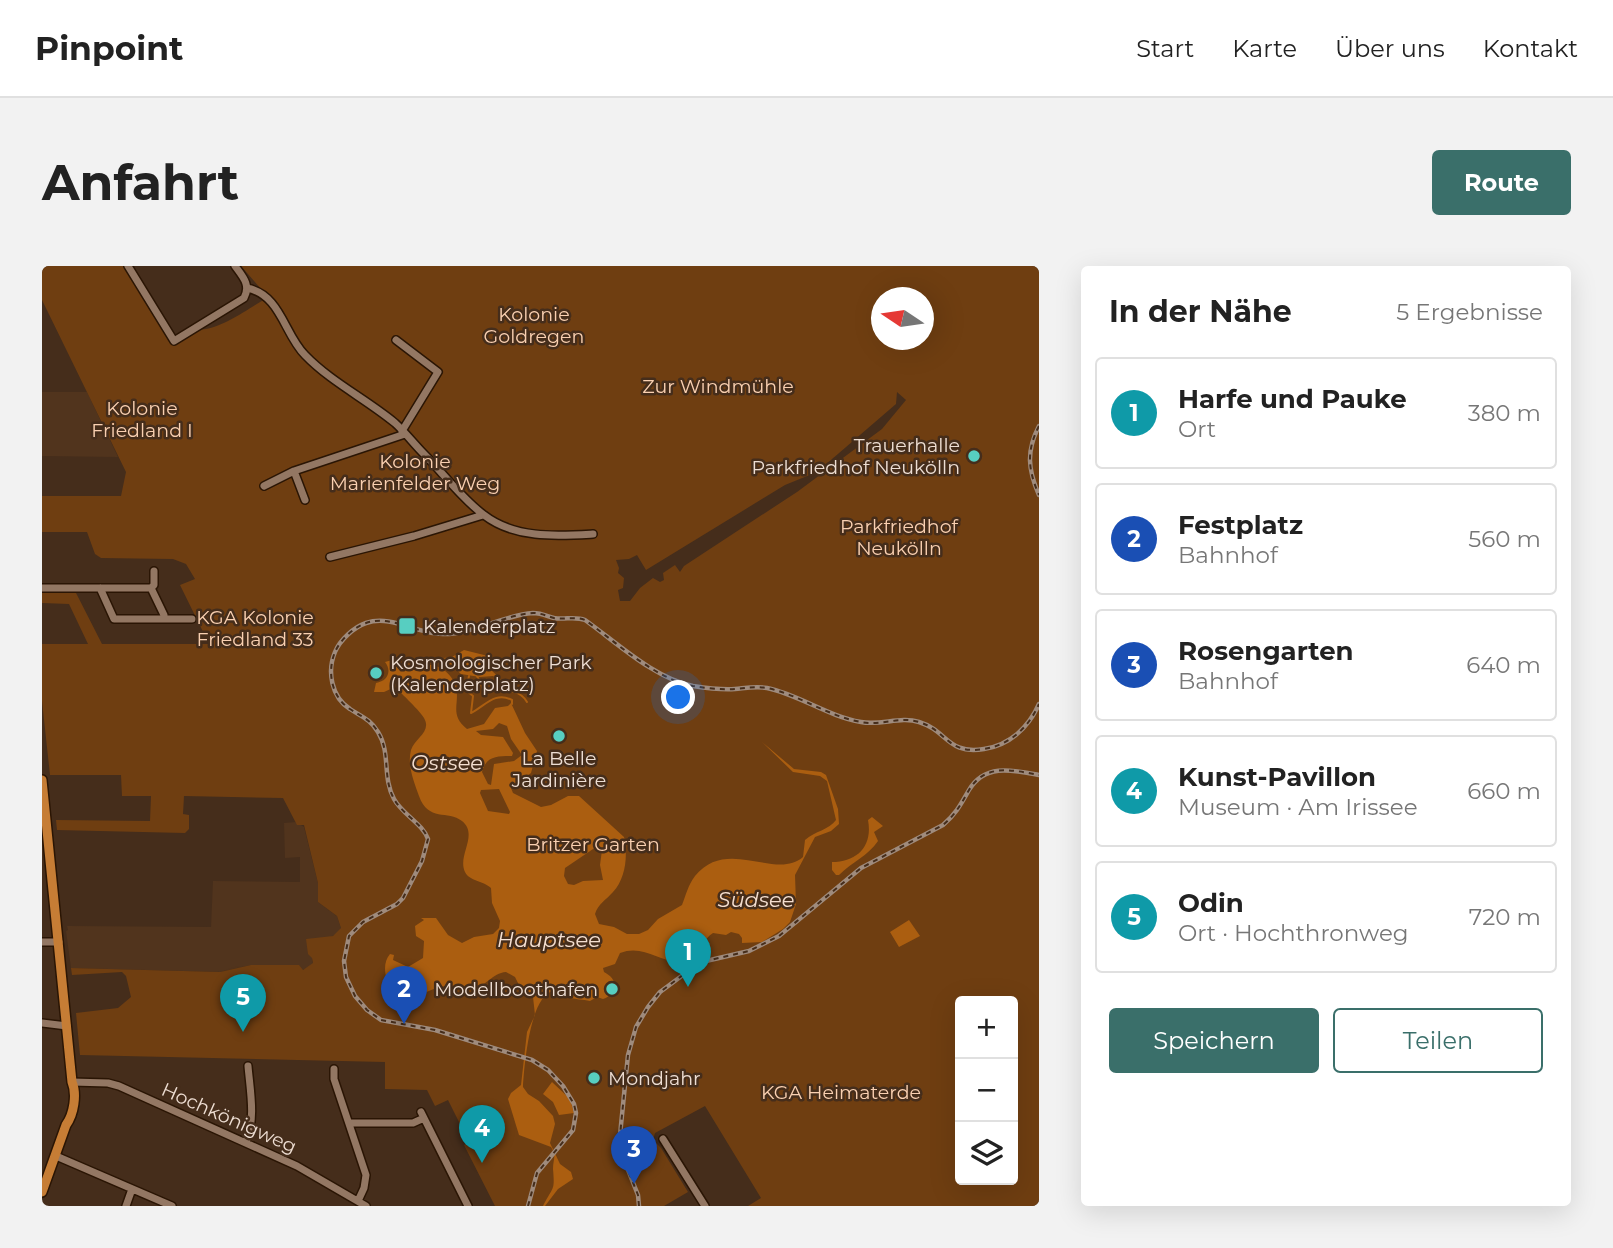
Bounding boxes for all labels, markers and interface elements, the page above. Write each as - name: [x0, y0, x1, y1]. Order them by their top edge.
- text: Pinpoint: [35, 28, 183, 68]
- text: Start: [1136, 34, 1194, 63]
- text: Karte: [1232, 34, 1297, 63]
- text: Über uns: [1335, 34, 1445, 63]
- text: Kontakt: [1483, 34, 1578, 63]
- button: Route: [1432, 150, 1571, 215]
- text: Anfahrt: [42, 153, 239, 212]
- north arrow: [871, 287, 934, 350]
- text: In der Nähe: [1109, 293, 1292, 330]
- text: 5 Ergebnisse: [1396, 298, 1543, 326]
- park label: Kolonie Goldregen: [484, 303, 584, 348]
- park label: Zur Windmühle: [642, 375, 794, 398]
- text: Harfe und Pauke: [1178, 383, 1407, 415]
- park label: Kolonie Friedland I: [91, 397, 193, 442]
- text: 1: [1129, 399, 1139, 427]
- text: 380 m: [1468, 399, 1541, 427]
- text: Ort: [1178, 415, 1216, 443]
- place label: Trauerhalle Parkfriedhof Neukölln: [751, 434, 960, 479]
- marker: Trauerhalle Parkfriedhof Neukölln: [966, 448, 982, 464]
- park label: Kolonie Marienfelder Weg: [330, 450, 500, 495]
- text: Festplatz: [1178, 509, 1303, 541]
- park label: Parkfriedhof Neukölln: [840, 515, 960, 560]
- text: 2: [1127, 525, 1141, 553]
- text: 560 m: [1468, 525, 1541, 553]
- text: Bahnhof: [1178, 541, 1278, 569]
- park label: KGA Kolonie Friedland 33: [196, 606, 314, 651]
- place label: Kalenderplatz: [423, 615, 555, 638]
- marker: Kalenderplatz: [397, 616, 417, 636]
- text: Rosengarten: [1178, 635, 1354, 667]
- place label: Kosmologischer Park (Kalenderplatz): [390, 651, 592, 696]
- text: 3: [1127, 651, 1141, 679]
- text: 640 m: [1466, 651, 1541, 679]
- marker: Kosmologischer Park (Kalenderplatz): [368, 665, 384, 681]
- text: Bahnhof: [1178, 667, 1278, 695]
- your location: [661, 680, 695, 714]
- marker: La Belle Jardinière: [551, 728, 567, 744]
- place label: La Belle Jardinière: [511, 747, 606, 792]
- water label: Ostsee: [411, 750, 483, 775]
- text: Kunst-Pavillon: [1178, 761, 1376, 793]
- text: 4: [1126, 777, 1142, 805]
- text: 660 m: [1467, 777, 1541, 805]
- text: Museum · Am Irissee: [1178, 793, 1418, 821]
- park label: Britzer Garten: [526, 833, 660, 856]
- water label: Südsee: [718, 887, 794, 912]
- text: Odin: [1178, 887, 1244, 919]
- text: 5: [1127, 903, 1141, 931]
- text: 720 m: [1469, 903, 1541, 931]
- text: Ort · Hochthronweg: [1178, 919, 1409, 947]
- water label: Hauptsee: [497, 927, 601, 952]
- pin: 1: [665, 929, 711, 987]
- pin: 2: [381, 966, 427, 1024]
- pin: 5: [220, 974, 266, 1032]
- place label: Modellboothafen: [434, 978, 598, 1001]
- marker: Modellboothafen: [604, 981, 620, 997]
- map controls: [955, 996, 1018, 1185]
- button: +: [955, 996, 1018, 1059]
- button: Speichern: [1109, 1008, 1319, 1073]
- button: Teilen: [1333, 1008, 1543, 1073]
- button: −: [955, 1059, 1018, 1122]
- place label: Mondjahr: [608, 1067, 701, 1090]
- marker: Mondjahr: [586, 1070, 602, 1086]
- street label: Hochkönigweg: [158, 1078, 300, 1158]
- park label: KGA Heimaterde: [761, 1081, 921, 1104]
- pin: 4: [459, 1105, 505, 1163]
- button: layers: [955, 1122, 1018, 1185]
- pin: 3: [611, 1126, 657, 1184]

